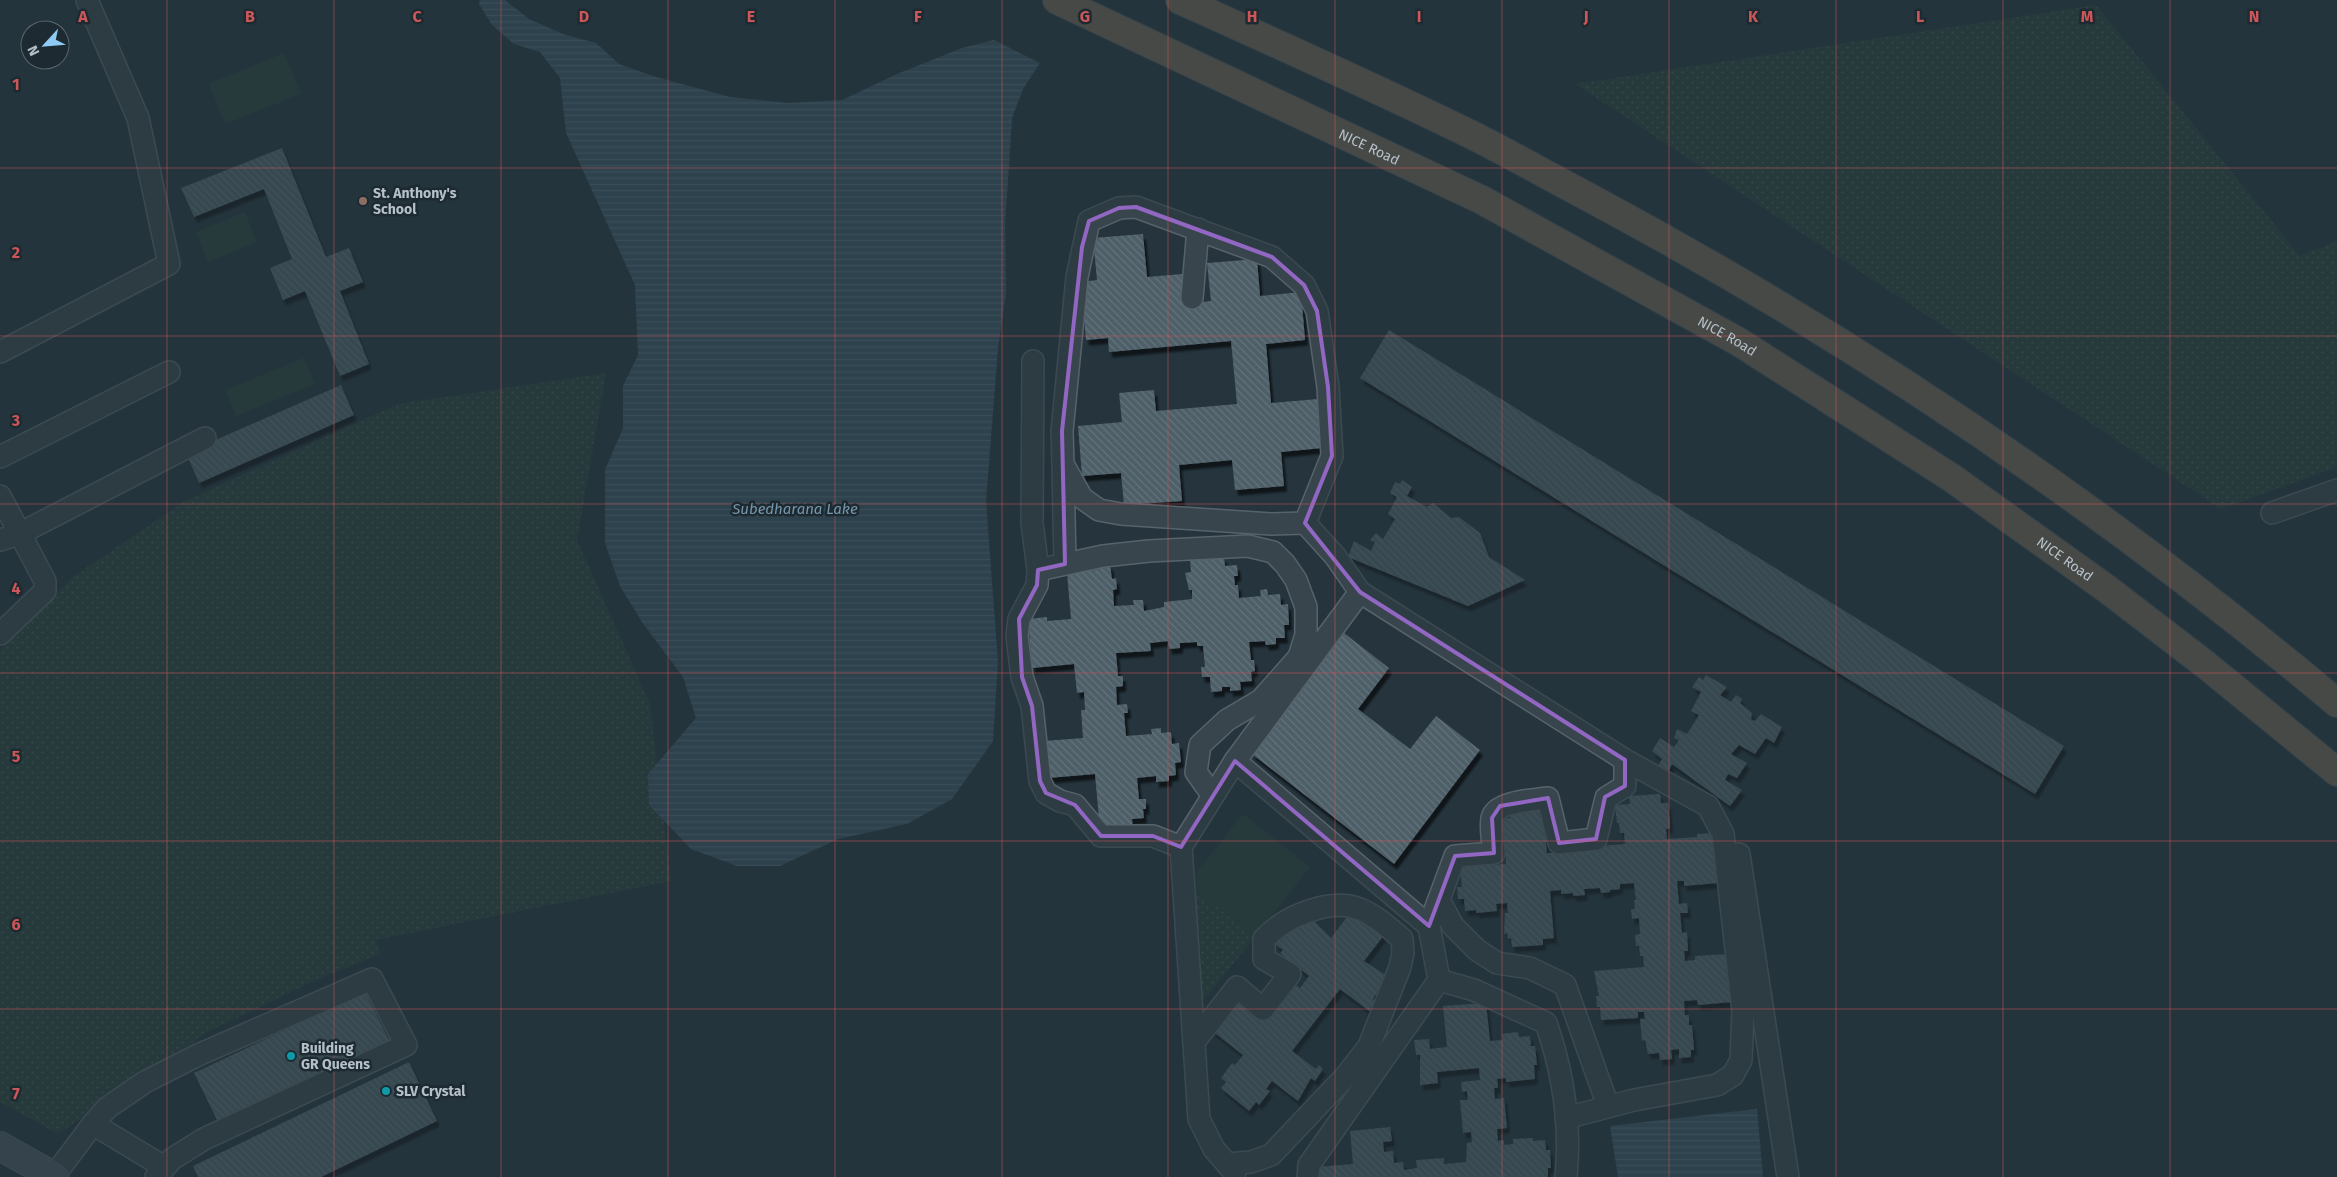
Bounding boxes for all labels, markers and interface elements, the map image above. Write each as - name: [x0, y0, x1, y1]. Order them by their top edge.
- text: A: [77, 7, 88, 26]
- text: B: [245, 7, 255, 26]
- text: C: [412, 7, 422, 26]
- text: D: [579, 7, 589, 26]
- text: E: [747, 7, 755, 26]
- text: F: [914, 7, 922, 26]
- text: G: [1080, 7, 1090, 26]
- text: H: [1247, 7, 1257, 26]
- text: I: [1417, 7, 1421, 26]
- text: J: [1582, 7, 1589, 26]
- text: K: [1748, 7, 1759, 26]
- text: L: [1916, 7, 1924, 26]
- text: M: [2081, 7, 2094, 26]
- text: N: [2249, 7, 2259, 26]
- north arrow: [20, 20, 70, 70]
- text: N: [24, 43, 43, 58]
- text: 1: [12, 75, 20, 94]
- street label: NICE Road: [1336, 126, 1402, 169]
- place label: St. Anthony's School: [373, 185, 457, 218]
- marker: St. Anthony's School: [357, 195, 369, 207]
- text: 2: [12, 243, 20, 262]
- street label: NICE Road: [1695, 313, 1759, 360]
- text: 3: [11, 411, 20, 430]
- water label: Subedharana Lake: [731, 500, 858, 518]
- street label: NICE Road: [2033, 533, 2096, 585]
- text: 4: [11, 579, 21, 598]
- text: 5: [12, 747, 21, 766]
- text: 6: [11, 915, 21, 934]
- place label: Building GR Queens: [301, 1040, 370, 1073]
- marker: Building GR Queens: [285, 1050, 297, 1062]
- place label: SLV Crystal: [396, 1083, 466, 1100]
- text: 7: [12, 1084, 20, 1103]
- marker: SLV Crystal: [380, 1085, 392, 1097]

